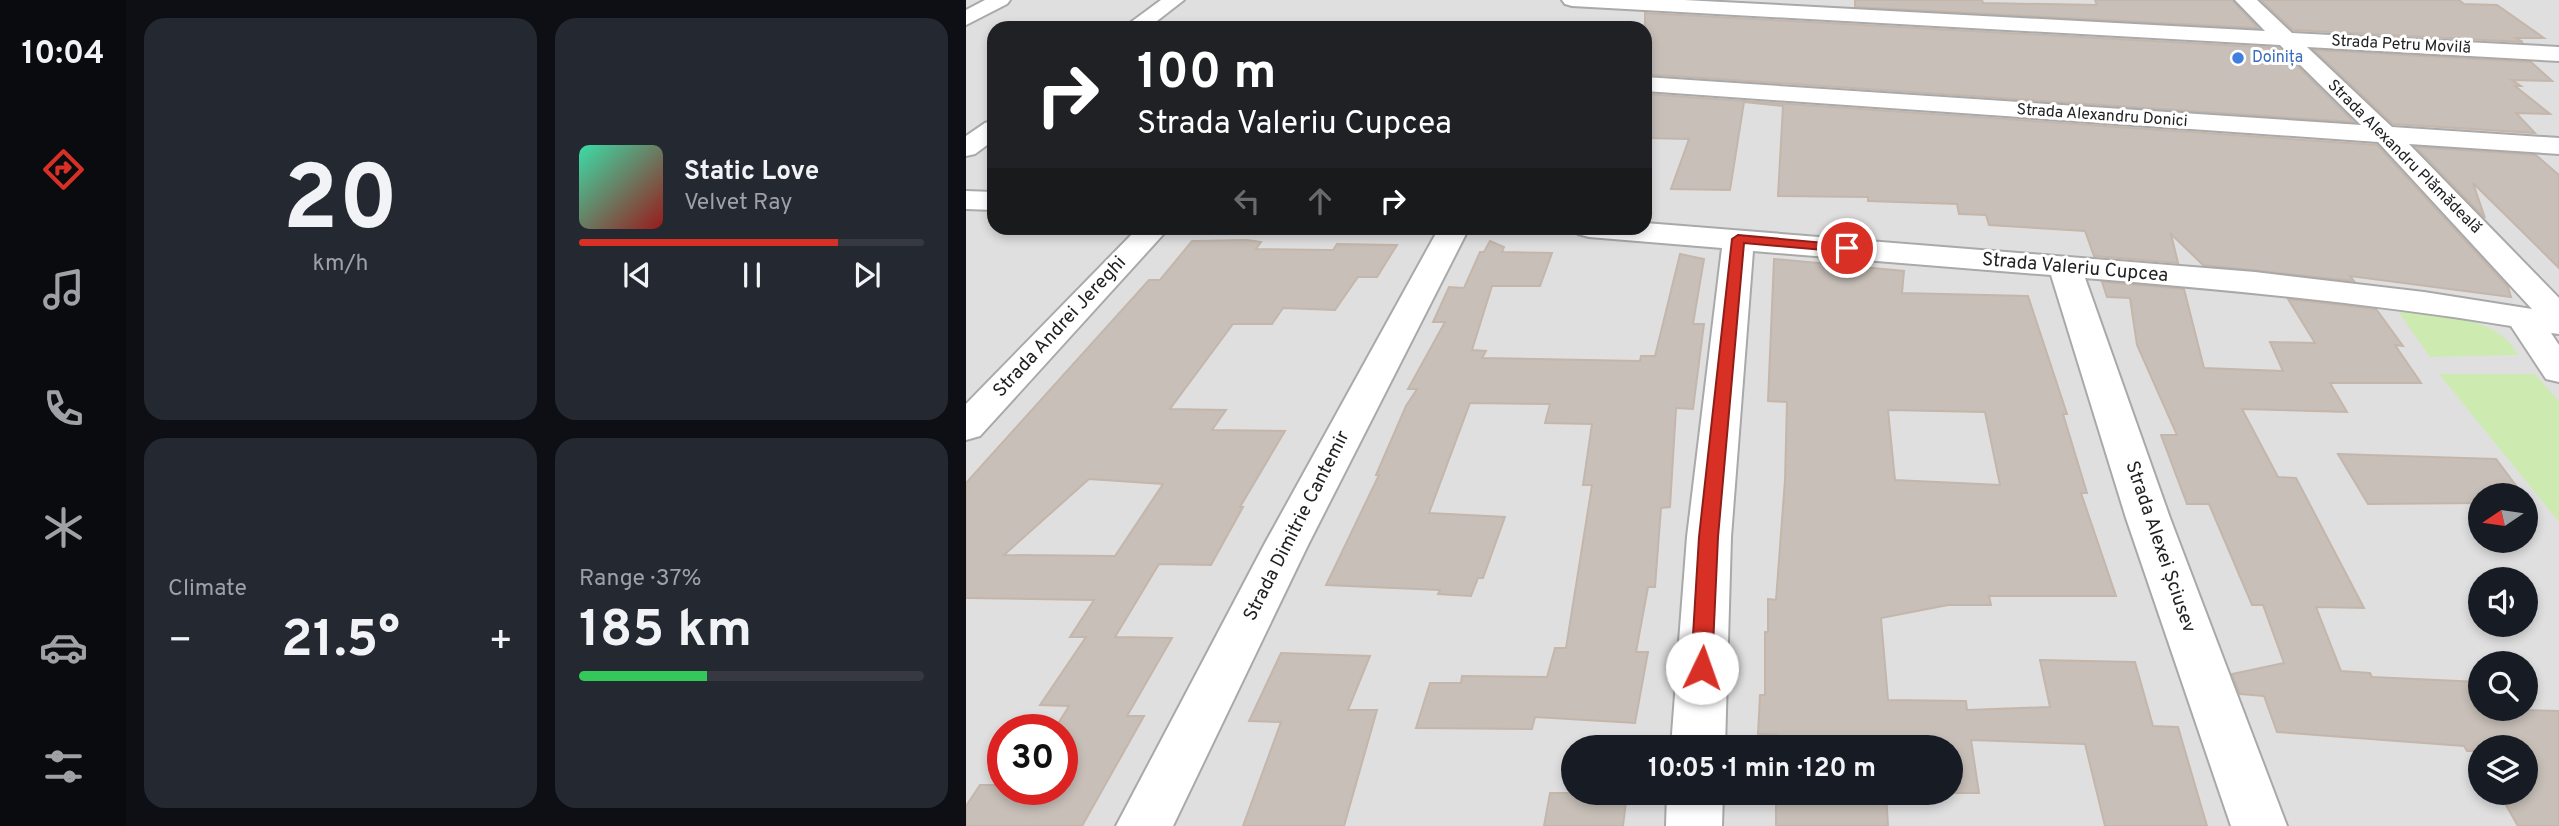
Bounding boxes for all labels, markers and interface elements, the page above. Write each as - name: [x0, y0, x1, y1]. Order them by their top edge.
- street label: Strada Petru Movilă: [2331, 31, 2471, 59]
- text: 10:04: [21, 35, 105, 75]
- text: 100 m: [1137, 44, 1276, 106]
- place label: Doinița: [2252, 48, 2303, 68]
- icon: right: [1022, 49, 1113, 140]
- marker: Doinița: [2230, 50, 2246, 66]
- street label: Strada Alexandru Plămădeală: [2323, 76, 2485, 238]
- street label: Strada Alexandru Donici: [2016, 100, 2188, 132]
- text: Strada Valeriu Cupcea: [1137, 105, 1452, 145]
- icon: directions: [39, 145, 88, 194]
- text: 20: [283, 147, 398, 262]
- text: Static Love: [684, 156, 819, 189]
- icon: left: [1228, 182, 1266, 220]
- icon: ahead: [1301, 182, 1339, 220]
- icon: right: [1374, 182, 1412, 220]
- text: Velvet Ray: [684, 189, 792, 218]
- pin: [1817, 218, 1877, 278]
- icon: arrive: [1828, 229, 1866, 267]
- street label: Strada Valeriu Cupcea: [1981, 248, 2169, 288]
- text: km/h: [313, 250, 368, 279]
- street label: Strada Andrei Jereghi: [988, 251, 1132, 403]
- icon: previous: [618, 256, 656, 294]
- icon: pause: [733, 256, 771, 294]
- icon: next: [848, 256, 886, 294]
- icon: music: [39, 265, 88, 314]
- icon: phone: [39, 384, 88, 433]
- street label: Strada Dimitrie Cantemir: [1238, 426, 1356, 625]
- street label: Strada Alexei Șciusev: [2119, 458, 2201, 636]
- north arrow: [2468, 483, 2538, 553]
- map controls: [2468, 483, 2538, 805]
- icon: climate: [39, 503, 88, 552]
- text: Range · 37%: [579, 565, 701, 594]
- button: sound: [2468, 567, 2538, 637]
- text: Climate: [168, 575, 247, 604]
- text: 185 km: [579, 599, 752, 665]
- text: 21.5°: [281, 609, 400, 675]
- text: −: [168, 618, 193, 667]
- text: +: [488, 618, 513, 667]
- icon: car: [39, 623, 88, 672]
- position arrow: [1665, 631, 1739, 705]
- button: search: [2468, 651, 2538, 721]
- speed limit sign: 30: [987, 714, 1078, 805]
- button: layers: [2468, 735, 2538, 805]
- icon: filters: [39, 742, 88, 791]
- text: 10:05 · 1 min · 120 m: [1648, 753, 1876, 786]

